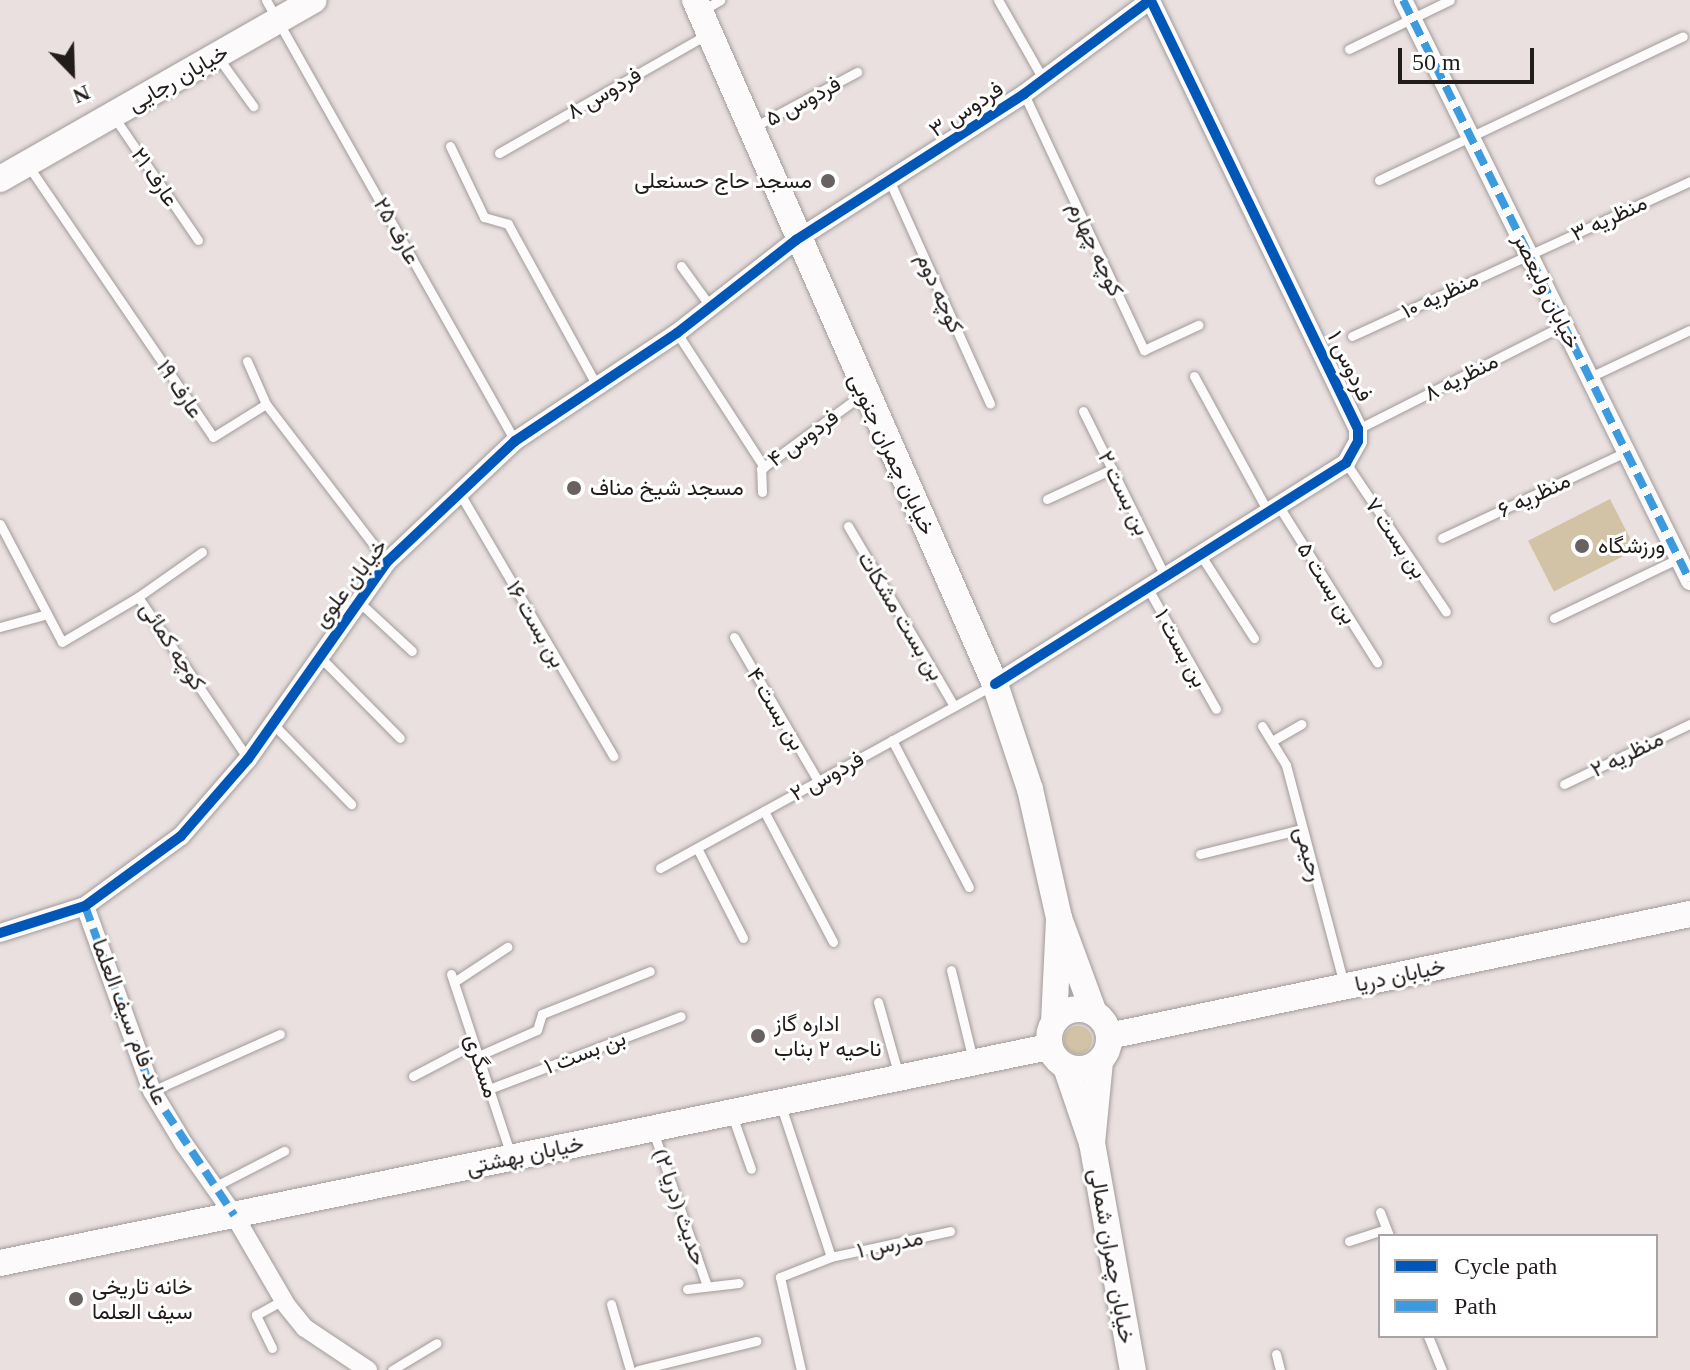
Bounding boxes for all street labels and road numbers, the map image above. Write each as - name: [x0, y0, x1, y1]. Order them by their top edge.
- street label: خیابان رجایی: [123, 39, 233, 117]
- street label: فردوس ۸: [562, 61, 646, 125]
- street label: فردوس ۵: [761, 70, 845, 132]
- street label: فردوس ۳: [924, 75, 1008, 143]
- street label: عارف ۲۱: [126, 142, 184, 212]
- street label: منظریه ۳: [1567, 189, 1651, 247]
- street label: عارف ۲۵: [368, 193, 426, 269]
- street label: کوچه چهارم: [1063, 197, 1129, 301]
- street label: خیابان ولیعصر: [1508, 229, 1586, 353]
- street label: کوچه دوم: [911, 249, 969, 337]
- street label: منظریه ۱۰: [1397, 266, 1483, 324]
- street label: فردوس ۱: [1322, 327, 1378, 405]
- street label: منظریه ۸: [1420, 347, 1502, 407]
- street label: عارف ۱۹: [151, 355, 209, 423]
- street label: خیابان چمران جنوبی: [843, 369, 941, 539]
- street label: فردوس ۴: [762, 403, 844, 473]
- street label: بن بست ۲: [1092, 447, 1156, 539]
- street label: منظریه ۶: [1494, 467, 1574, 523]
- street label: بن بست ۷: [1359, 493, 1433, 583]
- street label: خیابان علوی: [307, 534, 393, 632]
- street label: بن بست ۵: [1291, 537, 1363, 629]
- street label: بن بست مشکات: [852, 547, 950, 685]
- street label: بن بست ۱۶: [501, 576, 571, 672]
- street label: کوچه کمائی: [135, 597, 211, 695]
- street label: بن بست ۱: [1149, 604, 1213, 692]
- street label: بن بست ۴: [741, 663, 811, 755]
- street label: منظریه ۲: [1586, 725, 1668, 783]
- street label: فردوس ۲: [786, 745, 868, 807]
- street label: رحیمی: [1289, 824, 1329, 884]
- street label: عابد فام سیف العلما: [86, 935, 174, 1109]
- street label: خیابان دریا: [1352, 953, 1448, 997]
- street label: بن بست ۱: [540, 1024, 630, 1080]
- street label: مسگری: [459, 1031, 505, 1101]
- street label: خیابان بهشتی: [464, 1130, 586, 1180]
- street label: حدیث (دریا ۲): [648, 1145, 712, 1269]
- street label: خیابان چمران شمالی: [1084, 1166, 1140, 1346]
- street label: مدرس ۱: [854, 1224, 926, 1264]

